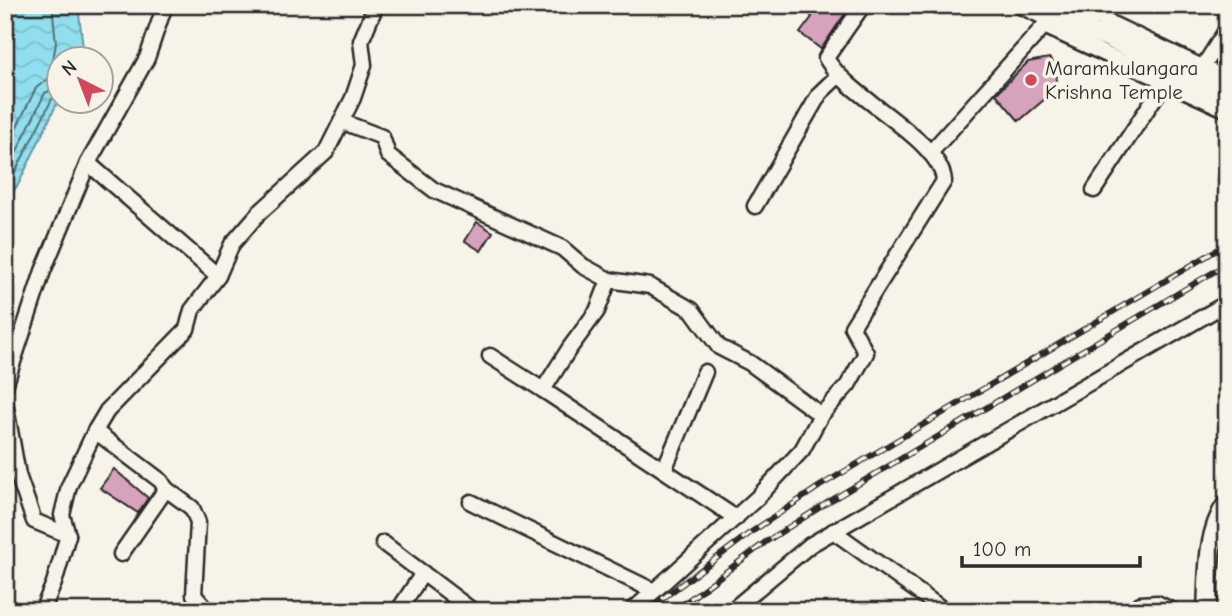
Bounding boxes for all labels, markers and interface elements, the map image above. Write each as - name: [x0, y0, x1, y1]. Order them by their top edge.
- north arrow: [46, 46, 116, 116]
- text: N: [57, 56, 81, 80]
- place label: Maramkulangara Krishna Temple: [1045, 56, 1198, 104]
- marker: Maramkulangara Krishna Temple: [1023, 72, 1039, 88]
- scale bar: [962, 525, 1141, 569]
- text: 100 m: [973, 537, 1031, 561]

